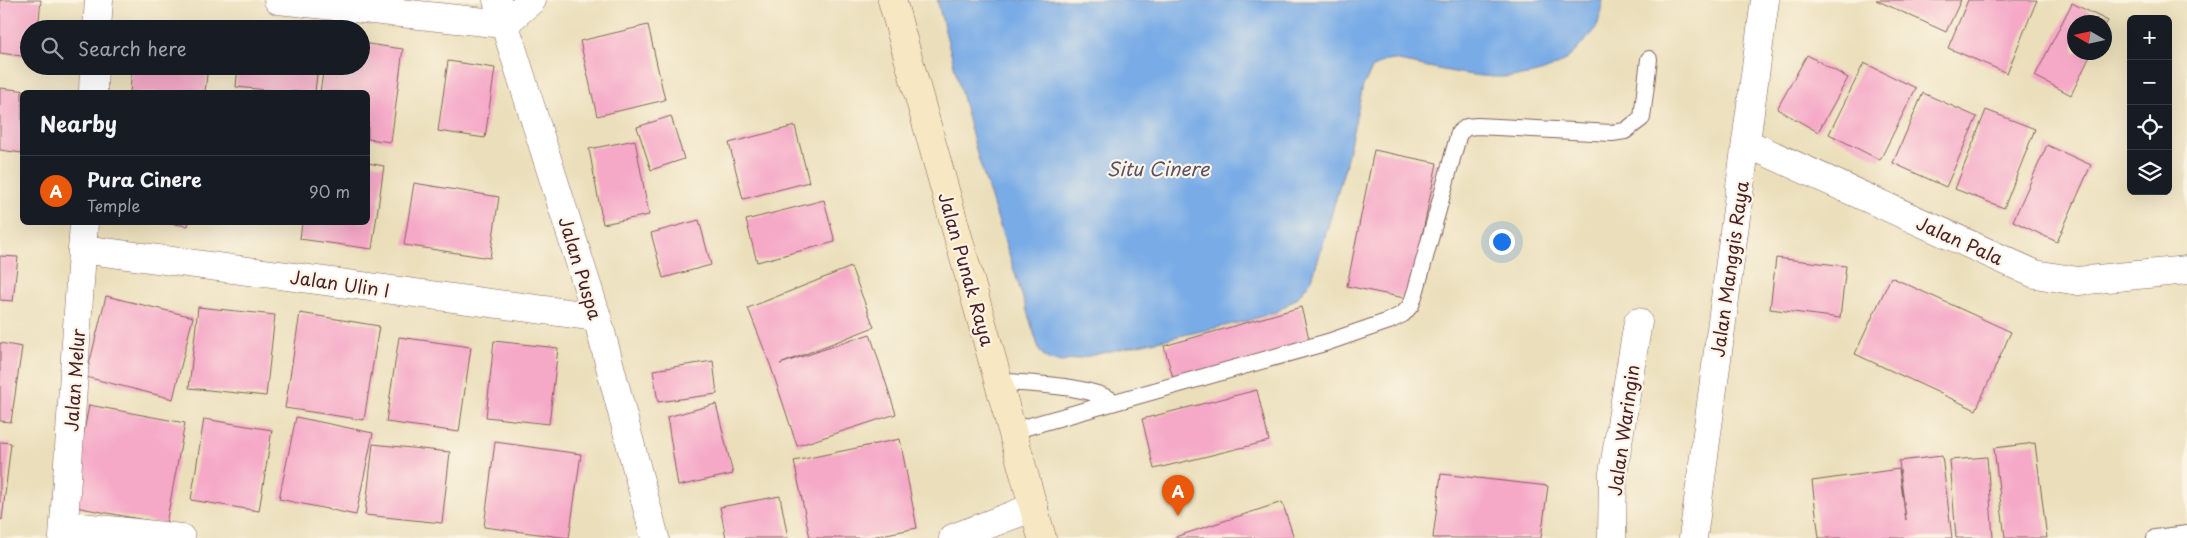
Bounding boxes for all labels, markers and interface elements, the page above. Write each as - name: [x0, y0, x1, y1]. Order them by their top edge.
- north arrow: [2067, 15, 2112, 60]
- map controls: [2127, 15, 2172, 195]
- button: +: [2127, 15, 2172, 60]
- search box: [20, 20, 370, 75]
- icon: search: [38, 34, 66, 62]
- text: Search here: [78, 34, 187, 62]
- button: −: [2127, 60, 2172, 105]
- button: locate: [2127, 105, 2172, 150]
- text: Nearby: [40, 107, 117, 139]
- button: layers: [2127, 150, 2172, 195]
- water label: Situ Cinere: [1107, 154, 1210, 182]
- text: Pura Cinere: [87, 165, 202, 193]
- text: A: [50, 179, 62, 203]
- text: 90 m: [309, 179, 350, 203]
- street label: Jalan Manggis Raya: [1703, 179, 1755, 359]
- street label: Jalan Punak Raya: [932, 189, 1002, 350]
- text: Temple: [87, 193, 140, 217]
- street label: Jalan Pala: [1912, 209, 2008, 271]
- street label: Jalan Puspa: [553, 213, 609, 323]
- your location: [1489, 229, 1515, 255]
- street label: Jalan Ulin I: [288, 263, 392, 303]
- street label: Jalan Melur: [57, 327, 91, 432]
- street label: Jalan Waringin: [1600, 363, 1646, 497]
- pin: A: [1162, 475, 1194, 516]

